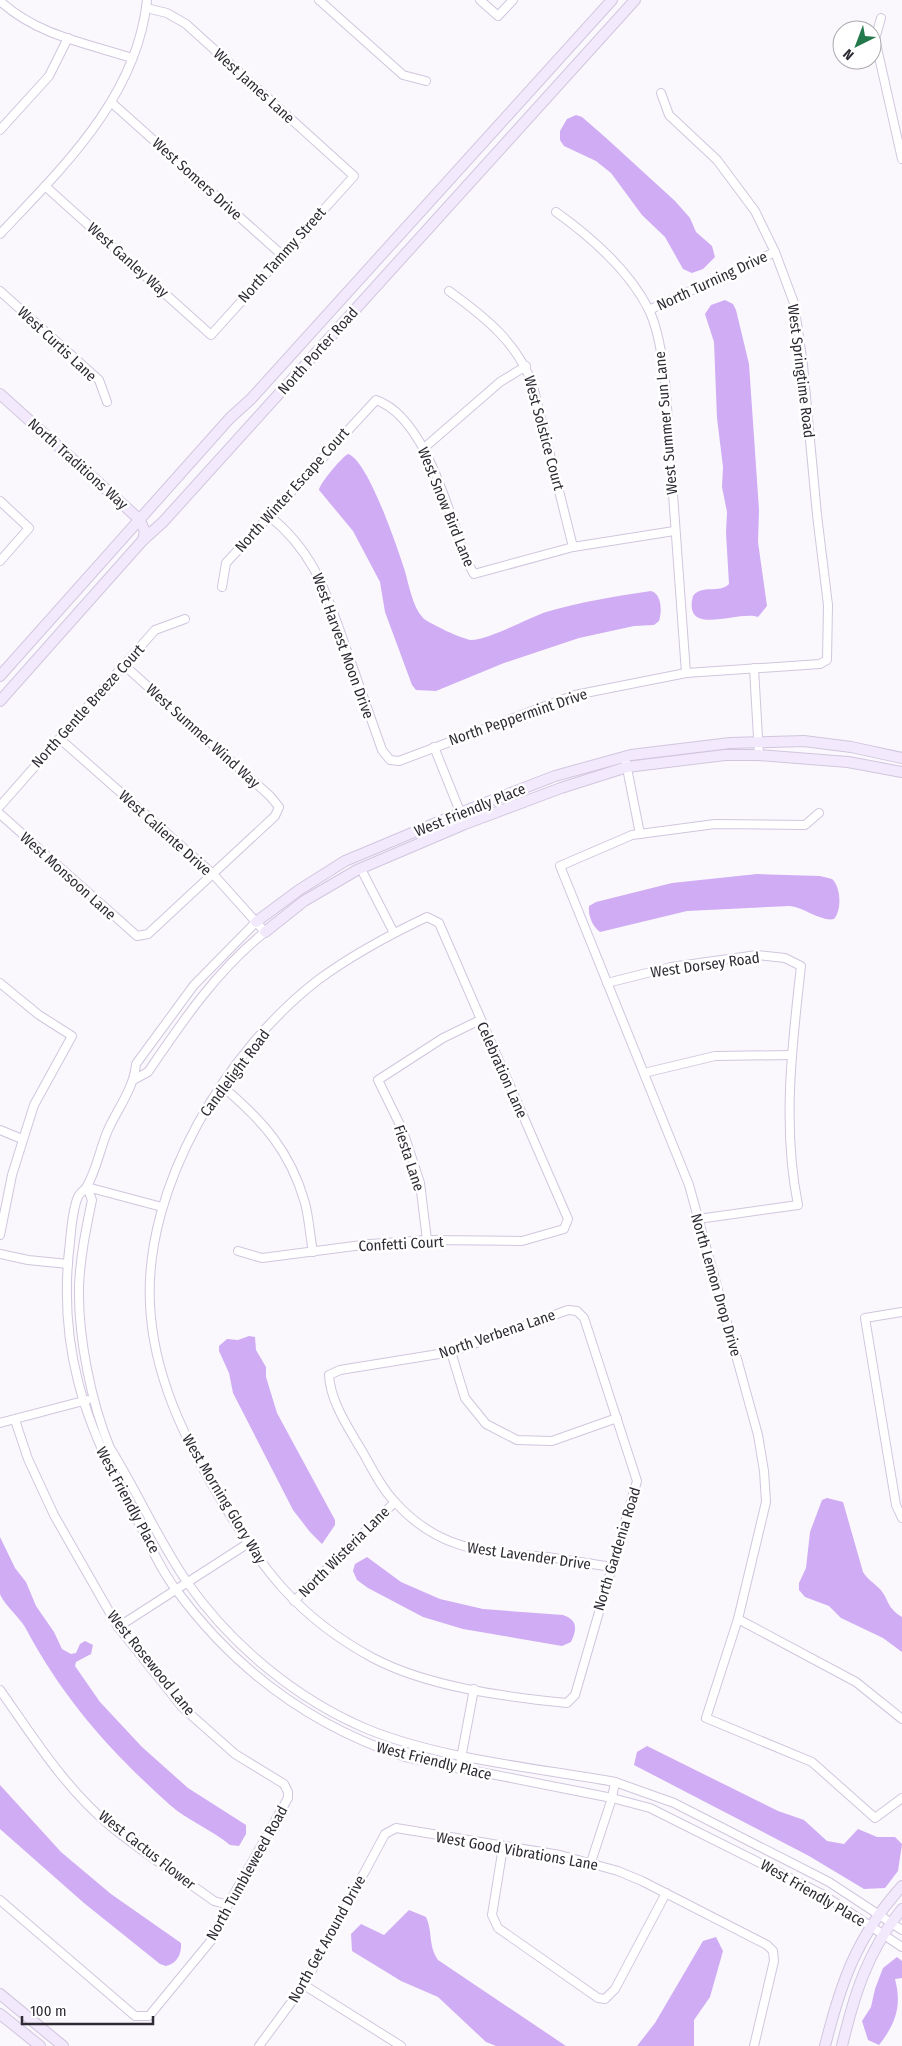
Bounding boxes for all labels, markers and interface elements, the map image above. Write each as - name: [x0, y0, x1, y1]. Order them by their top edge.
- north arrow: [832, 20, 882, 70]
- street label: West James Lane: [210, 45, 298, 127]
- text: N: [840, 45, 857, 63]
- street label: West Somers Drive: [148, 134, 246, 224]
- street label: North Tammy Street: [234, 204, 330, 306]
- street label: West Ganley Way: [84, 219, 173, 301]
- street label: North Turning Drive: [654, 248, 770, 314]
- street label: West Curtis Lane: [14, 303, 100, 385]
- street label: West Springtime Road: [784, 303, 818, 439]
- street label: North Porter Road: [274, 304, 362, 398]
- street label: West Summer Sun Lane: [651, 351, 681, 495]
- street label: West Solstice Court: [520, 374, 568, 492]
- street label: North Traditions Way: [24, 414, 132, 514]
- street label: North Winter Escape Court: [231, 424, 353, 556]
- street label: West Snow Bird Lane: [414, 445, 478, 569]
- street label: West Harvest Moon Drive: [308, 571, 378, 721]
- street label: North Gentle Breeze Court: [28, 641, 148, 771]
- street label: West Summer Wind Way: [142, 680, 264, 792]
- street label: North Peppermint Drive: [446, 685, 590, 749]
- street label: West Friendly Place: [412, 780, 528, 840]
- street label: West Caliente Drive: [115, 787, 215, 879]
- street label: West Monsoon Lane: [16, 828, 120, 924]
- street label: West Dorsey Road: [649, 948, 761, 982]
- street label: Celebration Lane: [473, 1019, 531, 1121]
- street label: Candlelight Road: [196, 1026, 274, 1120]
- street label: Fiesta Lane: [390, 1123, 428, 1193]
- street label: North Lemon Drop Drive: [687, 1211, 745, 1359]
- street label: Confetti Court: [358, 1233, 444, 1255]
- street label: North Verbena Lane: [436, 1306, 558, 1362]
- street label: West Morning Glory Way: [178, 1431, 270, 1567]
- street label: West Friendly Place: [92, 1444, 164, 1556]
- street label: North Gardenia Road: [590, 1485, 644, 1613]
- street label: North Wisteria Lane: [295, 1503, 393, 1601]
- street label: West Lavender Drive: [466, 1538, 592, 1574]
- street label: West Rosewood Lane: [103, 1607, 199, 1719]
- street label: West Friendly Place: [374, 1738, 494, 1784]
- street label: North Tumbleweed Road: [203, 1803, 291, 1943]
- street label: West Cactus Flower: [95, 1807, 200, 1894]
- street label: West Good Vibrations Lane: [434, 1828, 600, 1874]
- street label: West Friendly Place: [757, 1856, 869, 1930]
- street label: North Get Around Drive: [285, 1872, 369, 2006]
- scale bar: [22, 1994, 154, 2026]
- text: 100 m: [30, 2002, 67, 2020]

